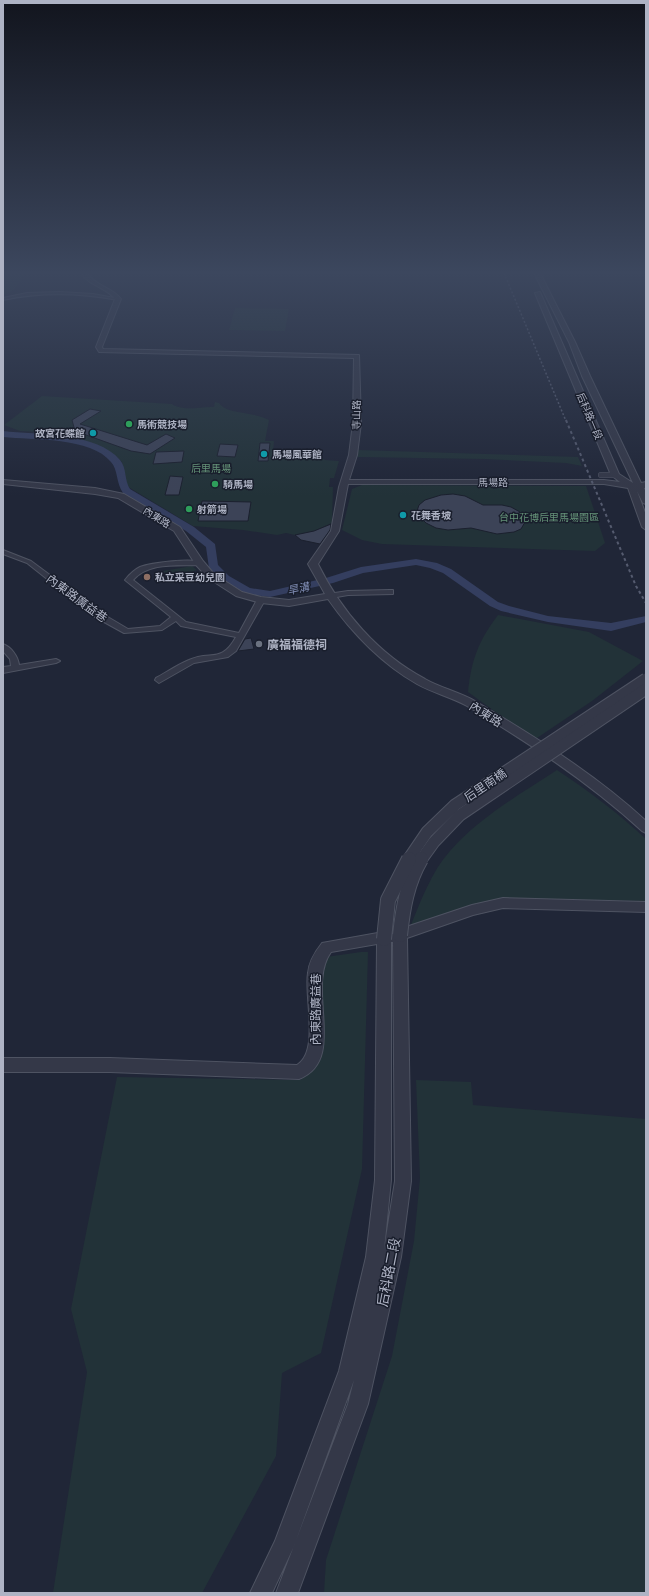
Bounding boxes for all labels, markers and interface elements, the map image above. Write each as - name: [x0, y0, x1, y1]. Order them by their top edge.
- street label: 后科路一段: [575, 391, 605, 441]
- street label: 寺山路: [350, 400, 362, 430]
- place label: 馬術競技場: [137, 418, 187, 430]
- marker: 馬術競技場: [124, 419, 134, 429]
- place label: 故宮花蝶館: [35, 427, 85, 439]
- marker: 故宮花蝶館: [88, 428, 98, 438]
- place label: 馬場風華館: [272, 448, 322, 460]
- marker: 馬場風華館: [259, 449, 269, 459]
- park label: 后里馬場: [191, 462, 231, 474]
- street label: 馬場路: [478, 476, 508, 488]
- place label: 騎馬場: [223, 478, 253, 490]
- marker: 騎馬場: [210, 479, 220, 489]
- place label: 射箭場: [197, 503, 227, 515]
- street label: 內東路: [141, 504, 173, 530]
- marker: 射箭場: [184, 504, 194, 514]
- place label: 花舞香坡: [411, 509, 452, 521]
- marker: 花舞香坡: [398, 510, 408, 520]
- park label: 台中花博后里馬場園區: [499, 511, 599, 523]
- street label: 內東路廣益巷: [43, 571, 111, 625]
- place label: 私立采豆幼兒園: [155, 571, 225, 583]
- marker: 私立采豆幼兒園: [142, 572, 152, 582]
- water label: 旱溝: [286, 579, 312, 597]
- place label: 廣福福德祠: [267, 637, 327, 652]
- marker: 廣福福德祠: [254, 639, 264, 649]
- street label: 內東路: [467, 698, 505, 730]
- street label: 后里南橋: [461, 765, 509, 805]
- street label: 內東路廣益巷: [308, 973, 323, 1045]
- street label: 后科路二段: [373, 1236, 403, 1308]

